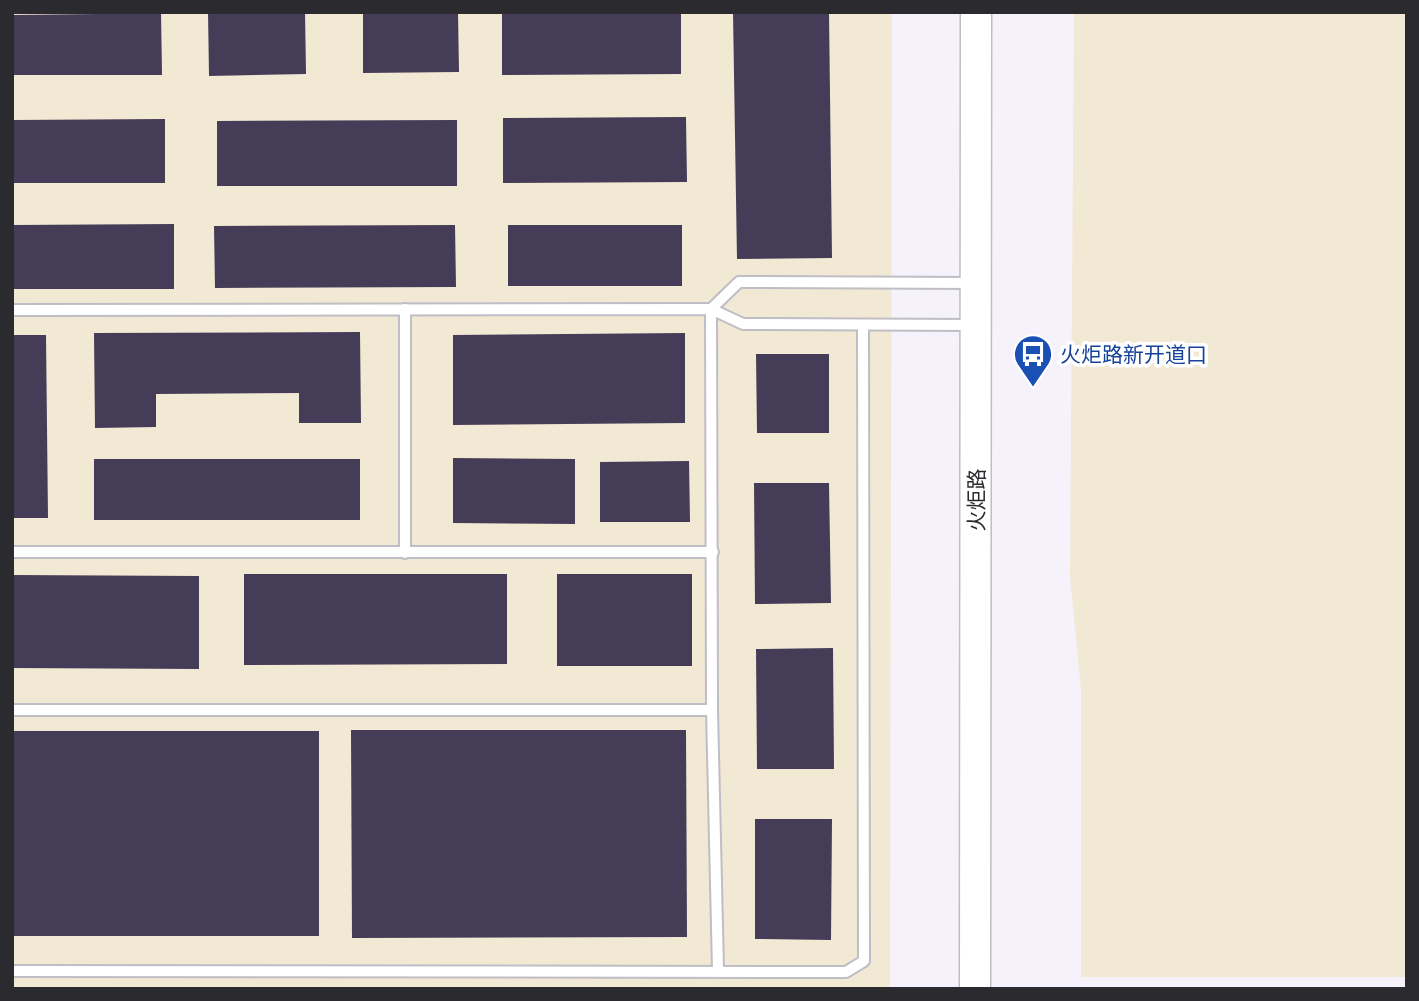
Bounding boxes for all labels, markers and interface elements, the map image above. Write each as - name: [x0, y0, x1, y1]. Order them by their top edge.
- bus stop icon: 火炬路新开道口: [1012, 333, 1054, 388]
- place label: 火炬路新开道口: [1060, 342, 1207, 367]
- street label: 火炬路: [964, 469, 989, 532]

